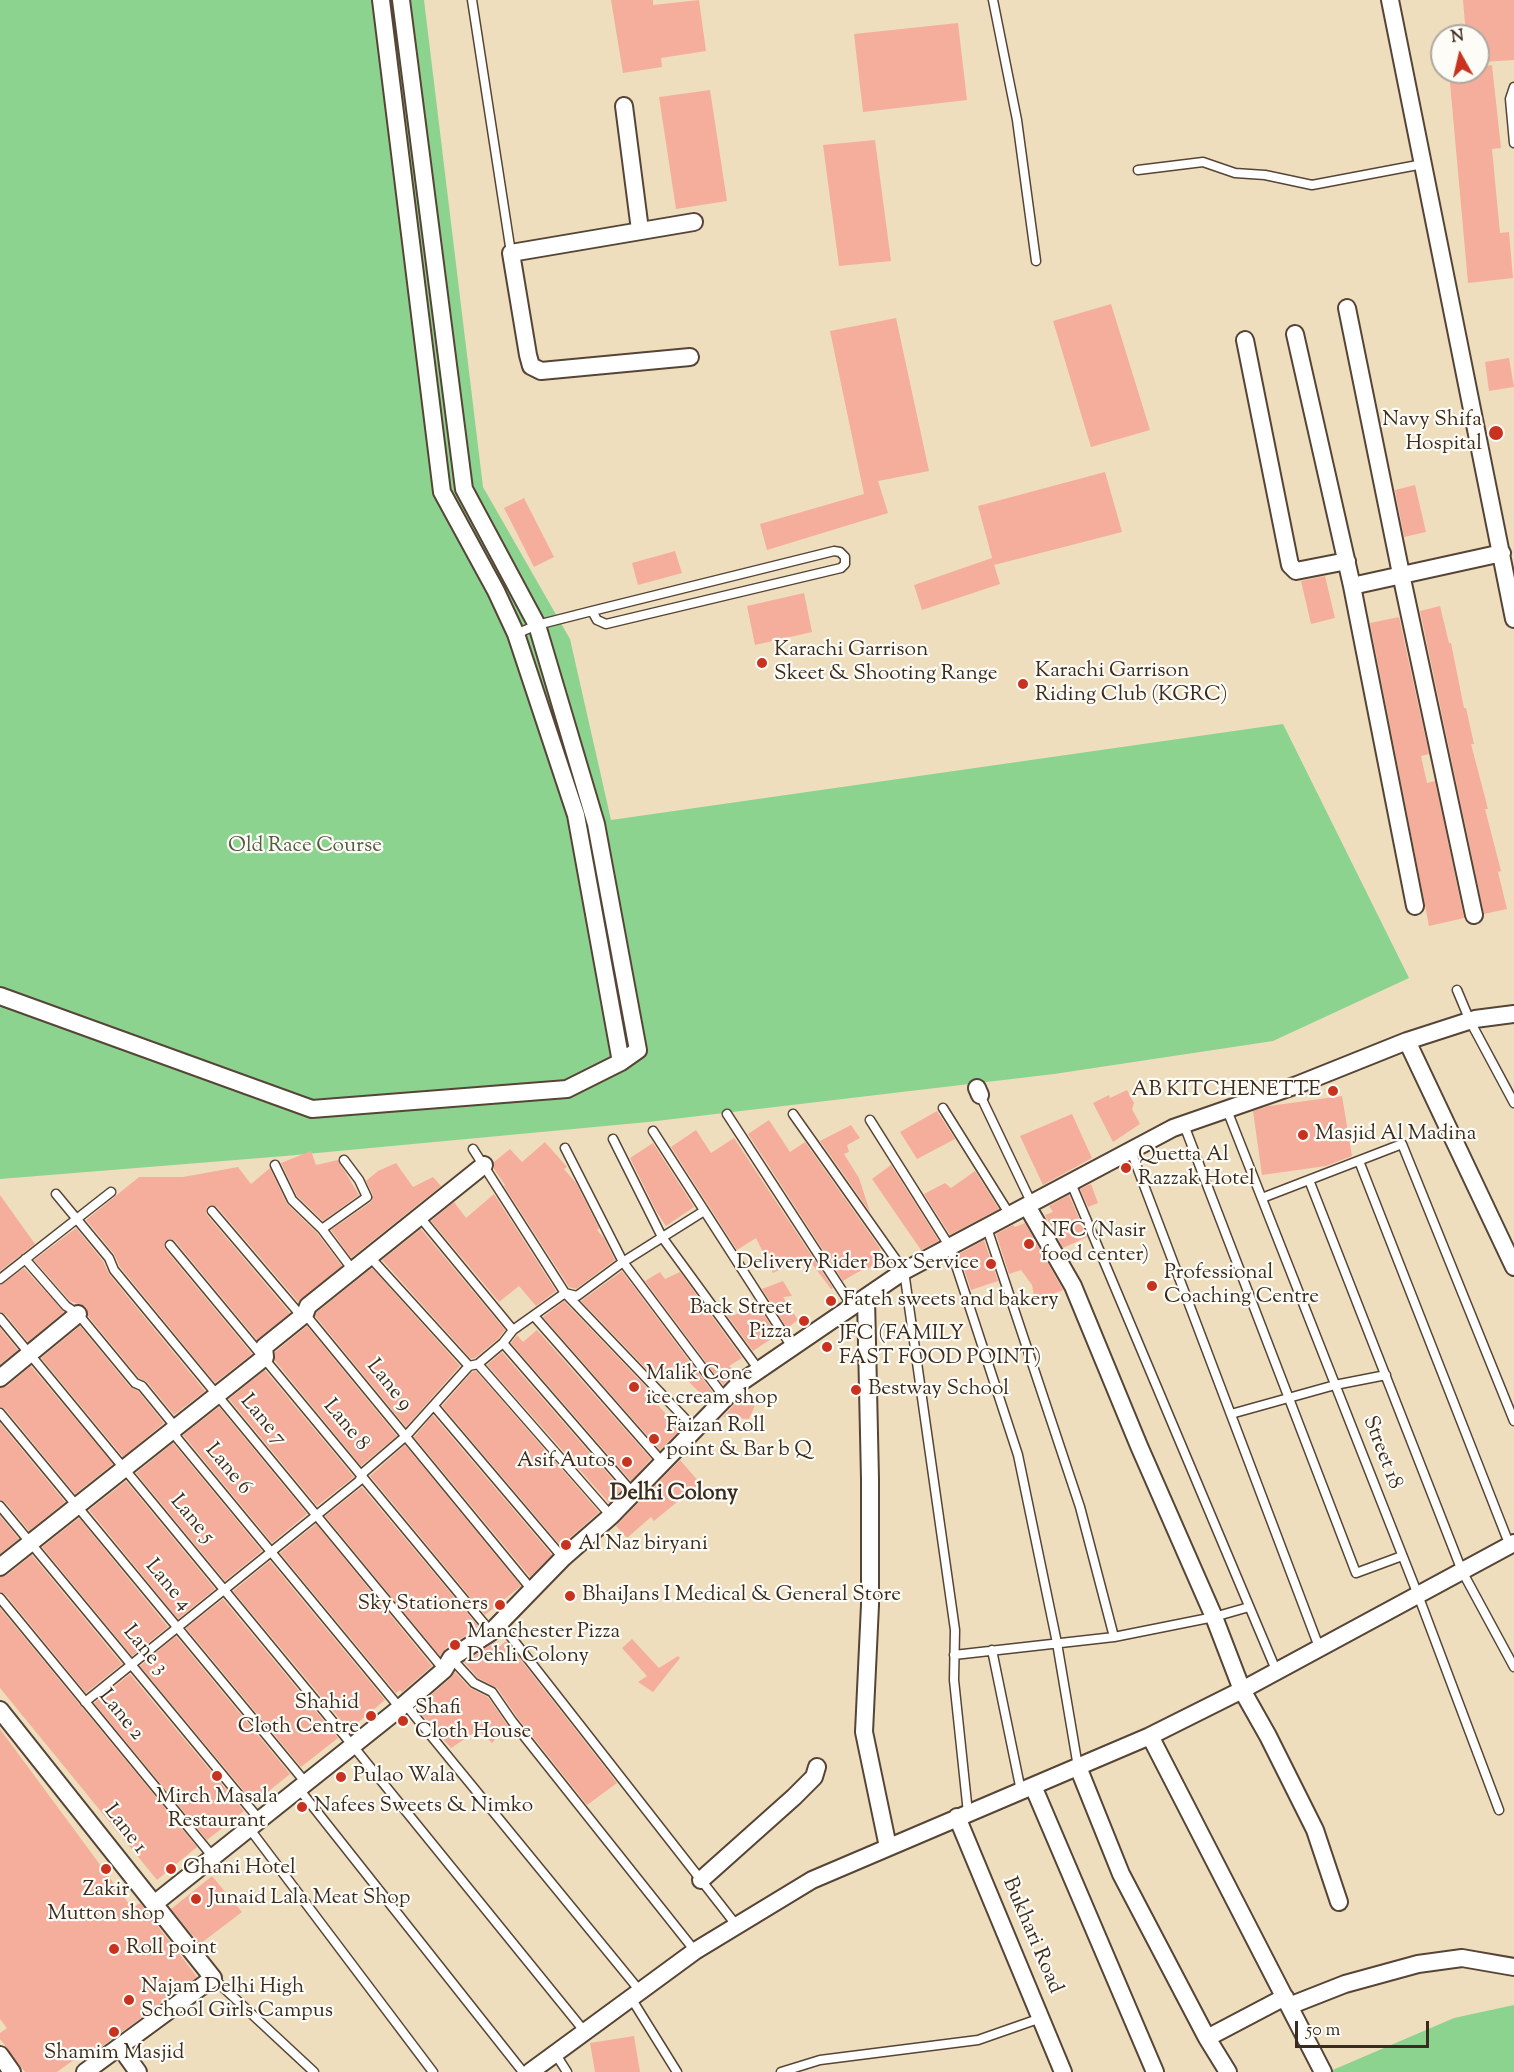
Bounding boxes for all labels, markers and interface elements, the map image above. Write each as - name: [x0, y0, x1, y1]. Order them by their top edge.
- north arrow: [1430, 24, 1490, 84]
- text: N: [1450, 25, 1466, 50]
- place label: Navy Shifa Hospital: [1382, 408, 1482, 458]
- marker: Navy Shifa Hospital: [1487, 424, 1505, 442]
- place label: Karachi Garrison Skeet & Shooting Range: [774, 638, 998, 688]
- marker: Karachi Garrison Skeet & Shooting Range: [755, 656, 769, 670]
- place label: Karachi Garrison Riding Club (KGRC): [1035, 659, 1228, 709]
- marker: Karachi Garrison Riding Club (KGRC): [1016, 677, 1030, 691]
- park label: Old Race Course: [228, 834, 382, 860]
- place label: AB KITCHENETTE: [1131, 1078, 1321, 1104]
- marker: AB KITCHENETTE: [1326, 1084, 1340, 1098]
- place label: Masjid Al Madina: [1315, 1122, 1476, 1148]
- marker: Masjid Al Madina: [1296, 1128, 1310, 1142]
- place label: Quetta Al Razzak Hotel: [1138, 1143, 1255, 1193]
- marker: Quetta Al Razzak Hotel: [1119, 1161, 1133, 1175]
- place label: NFC (Nasir food center): [1041, 1219, 1149, 1269]
- marker: NFC (Nasir food center): [1022, 1237, 1036, 1251]
- place label: Delivery Rider Box Service: [736, 1251, 979, 1277]
- marker: Delivery Rider Box Service: [984, 1257, 998, 1271]
- place label: Professional Coaching Centre: [1164, 1261, 1319, 1311]
- marker: Professional Coaching Centre: [1145, 1279, 1159, 1293]
- place label: Fateh sweets and bakery: [843, 1288, 1059, 1314]
- marker: Fateh sweets and bakery: [824, 1294, 838, 1308]
- place label: Back Street Pizza: [690, 1296, 792, 1346]
- marker: Back Street Pizza: [797, 1314, 811, 1328]
- place label: JFC (FAMILY FAST FOOD POINT): [839, 1322, 1041, 1372]
- marker: JFC (FAMILY FAST FOOD POINT): [820, 1340, 834, 1354]
- street label: Lane 9: [360, 1355, 416, 1417]
- place label: Malik Cone ice cream shop: [646, 1362, 778, 1412]
- place label: Bestway School: [868, 1377, 1009, 1403]
- marker: Malik Cone ice cream shop: [627, 1380, 641, 1394]
- marker: Bestway School: [849, 1383, 863, 1397]
- street label: Lane 7: [233, 1390, 291, 1452]
- street label: Lane 8: [316, 1395, 374, 1457]
- street label: Street 18: [1356, 1413, 1406, 1493]
- place label: Faizan Roll point & Bar b Q: [666, 1414, 812, 1464]
- marker: Faizan Roll point & Bar b Q: [647, 1432, 661, 1446]
- street label: Lane 6: [198, 1439, 256, 1501]
- place label: Asif Autos: [517, 1449, 615, 1475]
- marker: Asif Autos: [620, 1455, 634, 1469]
- district label: Delhi Colony: [610, 1482, 738, 1508]
- street label: Lane 5: [163, 1490, 219, 1550]
- place label: Al Naz biryani: [578, 1532, 708, 1558]
- marker: Al Naz biryani: [559, 1538, 573, 1552]
- street label: Lane 4: [138, 1555, 196, 1617]
- place label: BhaiJans I Medical & General Store: [582, 1583, 901, 1609]
- marker: BhaiJans I Medical & General Store: [563, 1589, 577, 1603]
- place label: Sky Stationers: [358, 1592, 488, 1618]
- marker: Sky Stationers: [493, 1598, 507, 1612]
- place label: Manchester Pizza Dehli Colony: [467, 1620, 620, 1670]
- street label: Lane 3: [116, 1621, 172, 1681]
- marker: Manchester Pizza Dehli Colony: [448, 1638, 462, 1652]
- street label: Lane 2: [92, 1685, 148, 1747]
- place label: Shahid Cloth Centre: [238, 1691, 359, 1741]
- place label: Shafi Cloth House: [415, 1696, 531, 1746]
- marker: Shahid Cloth Centre: [364, 1709, 378, 1723]
- marker: Shafi Cloth House: [396, 1714, 410, 1728]
- place label: Pulao Wala: [353, 1764, 455, 1790]
- marker: Mirch Masala Restaurant: [210, 1769, 224, 1783]
- marker: Pulao Wala: [334, 1770, 348, 1784]
- place label: Mirch Masala Restaurant: [156, 1785, 278, 1835]
- place label: Nafees Sweets & Nimko: [314, 1794, 533, 1820]
- street label: Lane 1: [97, 1800, 151, 1860]
- marker: Nafees Sweets & Nimko: [295, 1800, 309, 1814]
- place label: Ghani Hotel: [183, 1856, 296, 1882]
- marker: Zakir Mutton shop: [99, 1862, 113, 1876]
- marker: Ghani Hotel: [164, 1862, 178, 1876]
- street label: Bukhari Road: [995, 1874, 1067, 1998]
- place label: Zakir Mutton shop: [47, 1878, 165, 1928]
- place label: Junaid Lala Meat Shop: [208, 1886, 410, 1912]
- marker: Junaid Lala Meat Shop: [189, 1892, 203, 1906]
- place label: Roll point: [126, 1936, 217, 1962]
- marker: Roll point: [107, 1942, 121, 1956]
- place label: Najam Delhi High School Girls Campus: [141, 1975, 333, 2025]
- marker: Najam Delhi High School Girls Campus: [122, 1993, 136, 2007]
- scale bar: [1298, 2009, 1432, 2047]
- text: 50 m: [1306, 2018, 1340, 2044]
- marker: Shamim Masjid: [107, 2025, 121, 2039]
- place label: Shamim Masjid: [44, 2041, 184, 2067]

